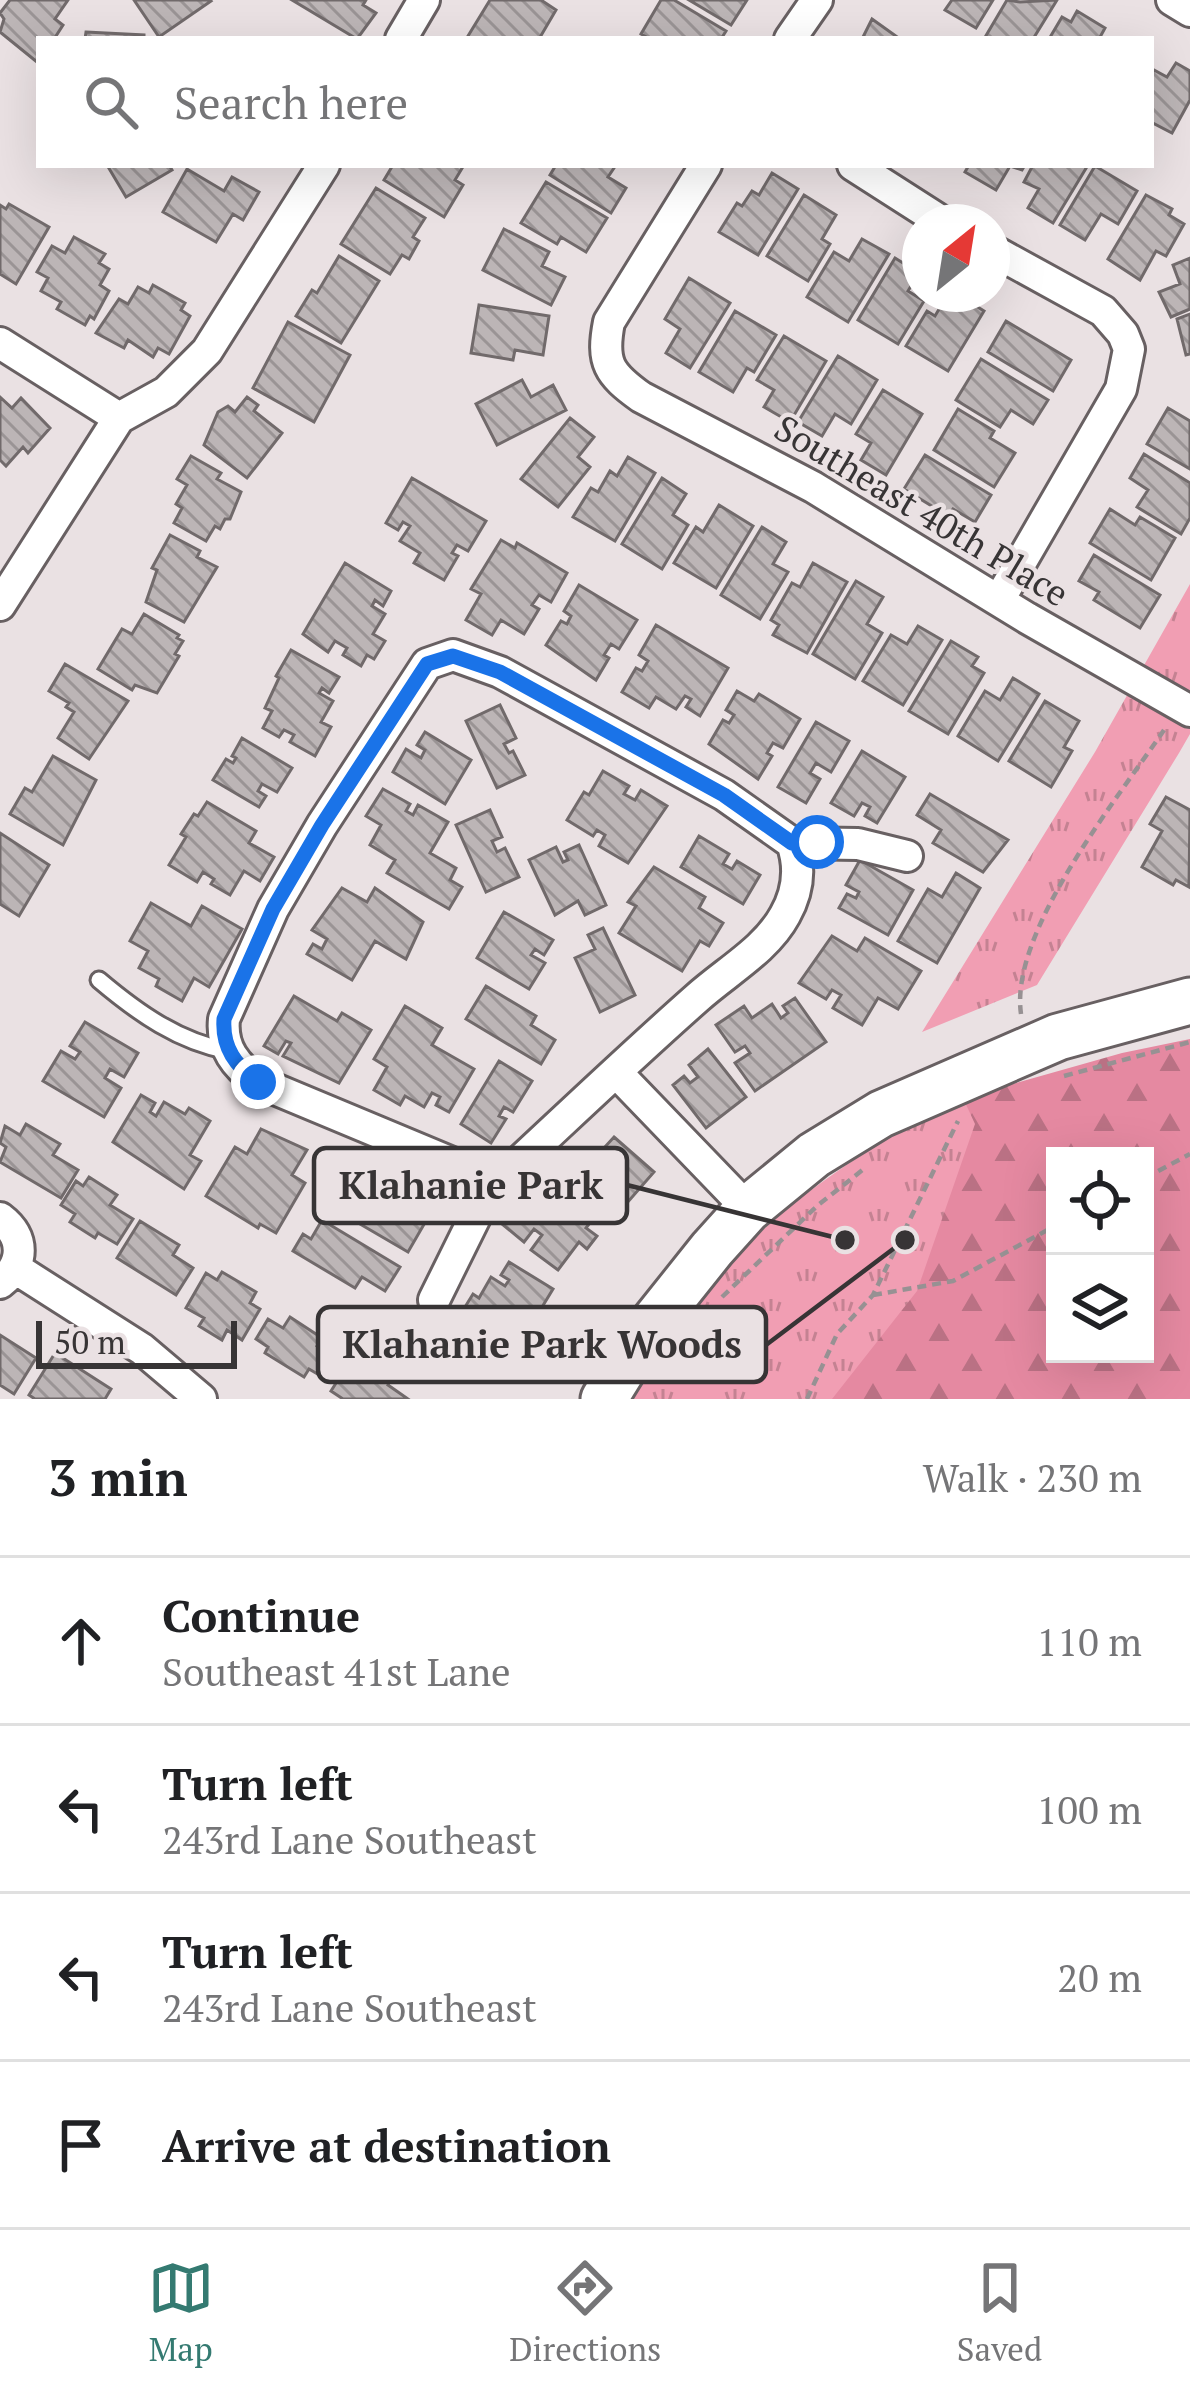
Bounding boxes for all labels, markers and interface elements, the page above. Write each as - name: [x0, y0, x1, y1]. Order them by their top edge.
- search box: [36, 36, 1154, 168]
- icon: search: [78, 69, 144, 135]
- text: Search here: [174, 72, 408, 132]
- north arrow: [902, 204, 1010, 312]
- street label: Southeast 40th Place: [766, 404, 1078, 616]
- route start: [790, 815, 844, 869]
- route end: [231, 1055, 285, 1109]
- map controls: [1046, 1147, 1154, 1363]
- button: locate: [1046, 1147, 1154, 1255]
- callout: Klahanie Park: [314, 1148, 627, 1223]
- text: Klahanie Park: [339, 1158, 604, 1210]
- button: layers: [1046, 1255, 1154, 1363]
- callout: Klahanie Park Woods: [318, 1307, 766, 1382]
- scale bar: [36, 1315, 237, 1368]
- text: Klahanie Park Woods: [342, 1317, 742, 1369]
- text: 50 m: [54, 1320, 126, 1363]
- text: 3 min: [48, 1443, 188, 1511]
- text: Walk · 230 m: [923, 1451, 1142, 1503]
- text: Continue: [162, 1585, 360, 1645]
- icon: ahead: [48, 1608, 114, 1674]
- text: 110 m: [1037, 1615, 1142, 1667]
- text: Southeast 41st Lane: [162, 1645, 511, 1697]
- text: Turn left: [162, 1753, 353, 1813]
- icon: left: [48, 1776, 114, 1842]
- text: 100 m: [1037, 1783, 1142, 1835]
- text: 243rd Lane Southeast: [162, 1813, 537, 1865]
- text: Turn left: [162, 1921, 353, 1981]
- icon: left: [48, 1944, 114, 2010]
- text: 20 m: [1057, 1951, 1142, 2003]
- text: 243rd Lane Southeast: [162, 1981, 537, 2033]
- icon: arrive: [48, 2112, 114, 2178]
- text: Arrive at destination: [162, 2115, 611, 2175]
- tab: Map: [148, 2255, 214, 2370]
- tab: Directions: [509, 2255, 661, 2370]
- tab: Saved: [957, 2255, 1042, 2370]

